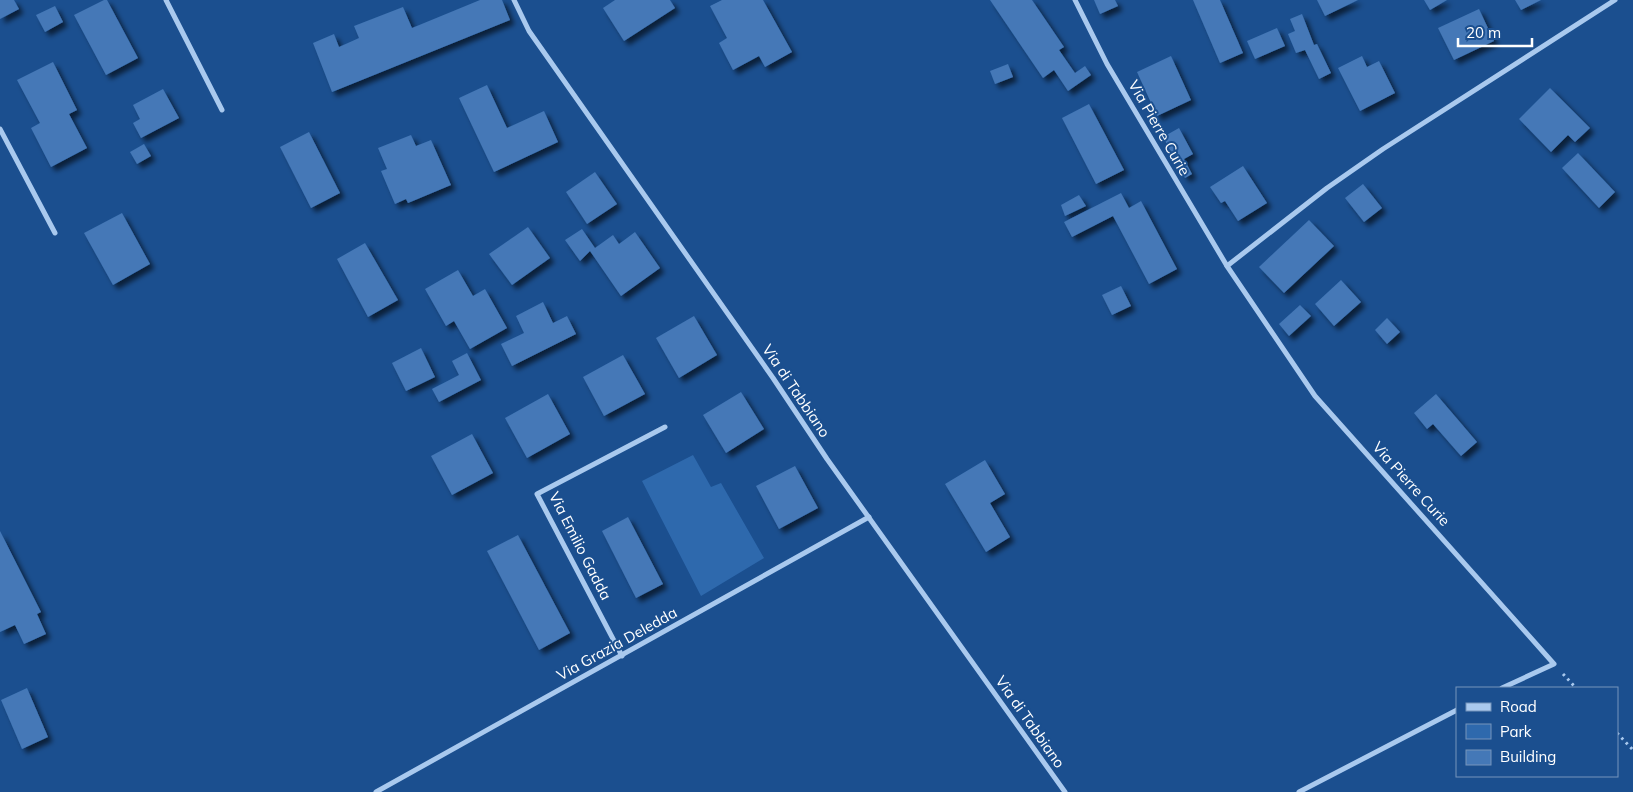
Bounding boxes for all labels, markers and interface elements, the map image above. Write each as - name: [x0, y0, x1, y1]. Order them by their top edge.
- scale bar: [1458, 15, 1532, 47]
- text: 20 m: [1466, 23, 1501, 42]
- street label: Via Pierre Curie: [1124, 77, 1194, 179]
- street label: Via di Tabbiano: [758, 341, 835, 441]
- street label: Via Pierre Curie: [1368, 437, 1454, 530]
- street label: Via Emilio Gadda: [545, 488, 616, 603]
- street label: Via Grazia Deledda: [553, 603, 680, 685]
- street label: Via di Tabbiano: [992, 672, 1069, 772]
- legend: [1456, 687, 1618, 777]
- text: Road: [1500, 697, 1537, 716]
- text: Park: [1500, 722, 1532, 741]
- text: Building: [1500, 747, 1556, 766]

